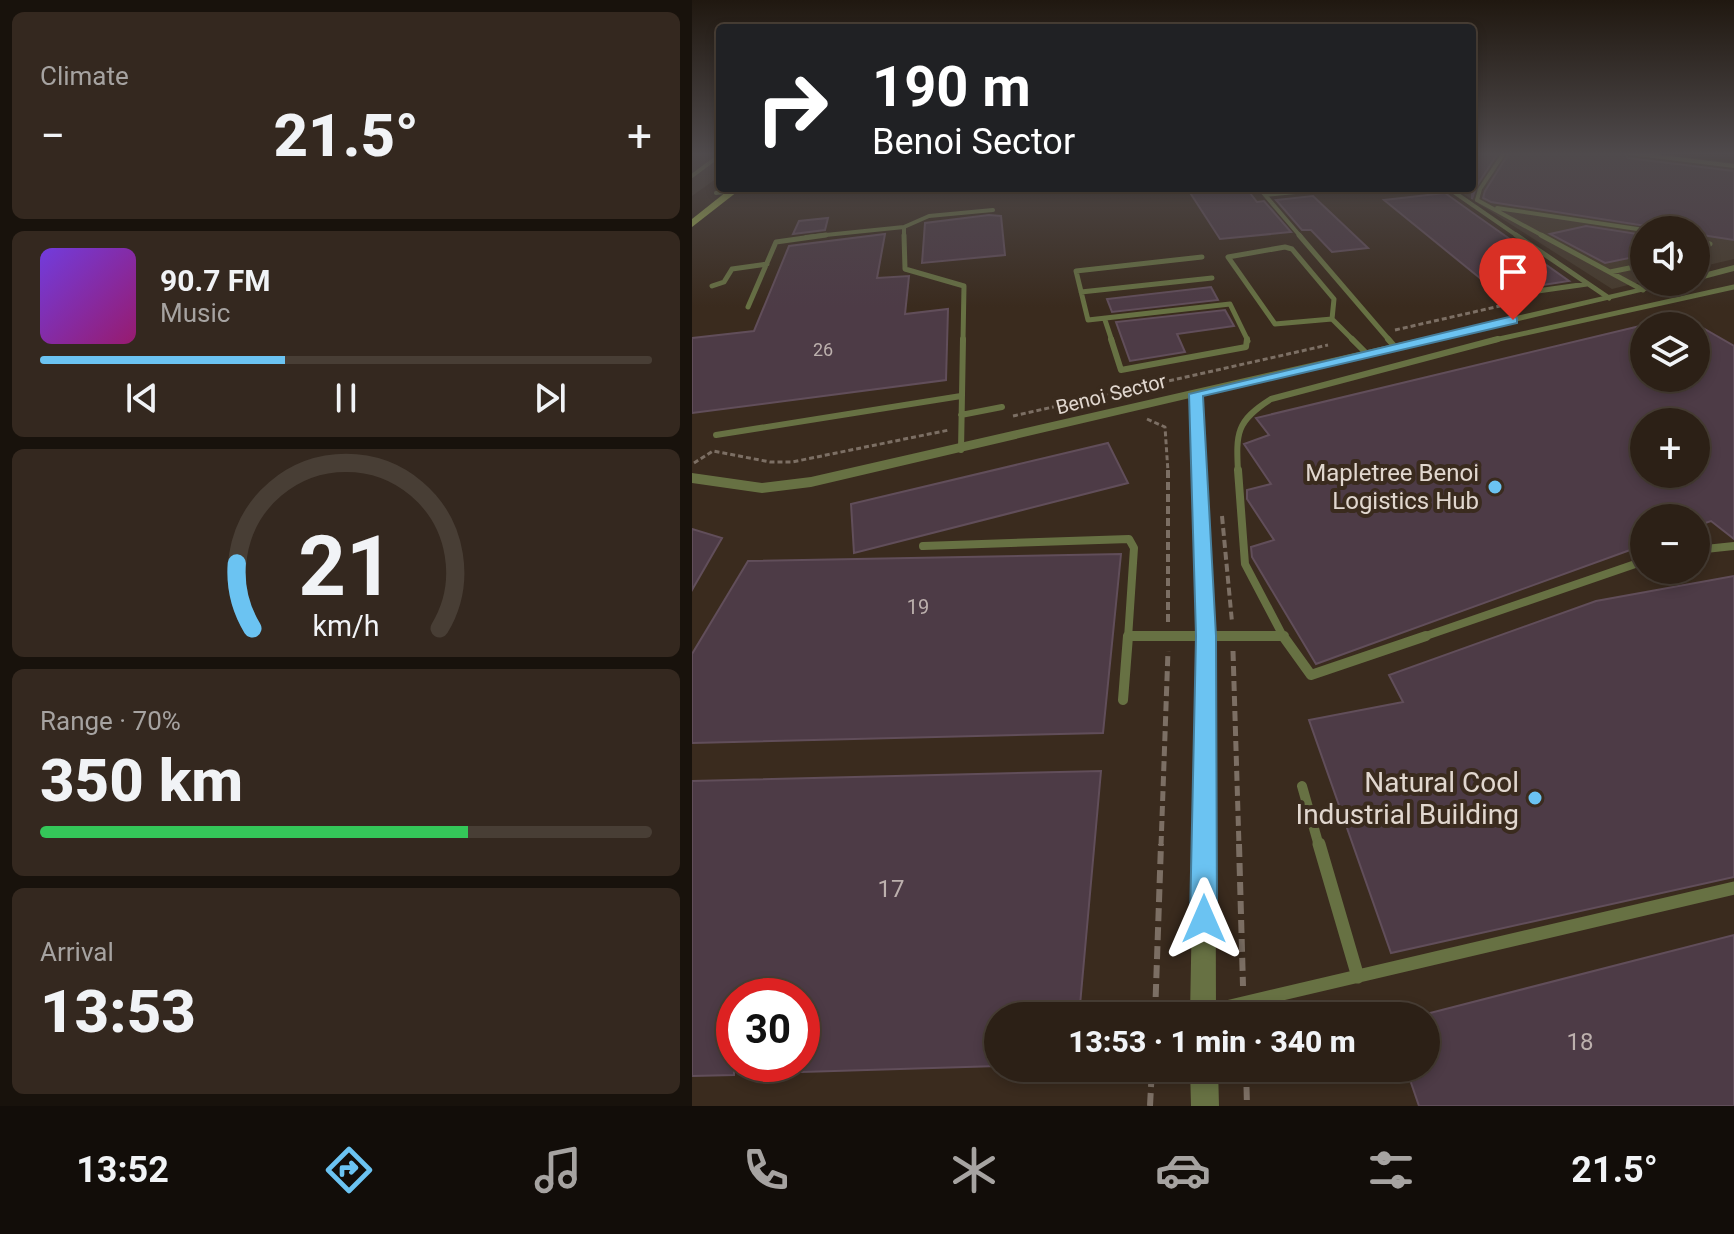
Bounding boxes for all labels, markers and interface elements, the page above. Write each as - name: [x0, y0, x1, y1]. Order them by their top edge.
- text: 190 m: [872, 54, 1031, 120]
- icon: right: [740, 56, 844, 160]
- text: Climate: [40, 61, 129, 91]
- text: 21.5°: [274, 100, 419, 171]
- text: −: [40, 110, 65, 162]
- text: +: [627, 110, 652, 162]
- text: Benoi Sector: [872, 121, 1075, 163]
- map controls: [1630, 216, 1710, 584]
- button: sound: [1630, 216, 1710, 296]
- pin: [1479, 238, 1547, 320]
- icon: arrive: [1491, 250, 1535, 294]
- text: 90.7 FM: [160, 263, 271, 298]
- text: Music: [160, 298, 230, 328]
- button: layers: [1630, 312, 1710, 392]
- house number: 26: [813, 339, 833, 360]
- street label: Benoi Sector: [1053, 369, 1169, 419]
- icon: previous: [120, 376, 164, 420]
- icon: pause: [324, 376, 368, 420]
- icon: next: [528, 376, 572, 420]
- button: +: [1630, 408, 1710, 488]
- place label: Mapletree Benoi Logistics Hub: [1305, 459, 1479, 515]
- marker: Mapletree Benoi Logistics Hub: [1486, 478, 1504, 496]
- button: −: [1630, 504, 1710, 584]
- text: 21: [298, 518, 394, 615]
- house number: 19: [907, 595, 929, 619]
- text: km/h: [312, 609, 380, 643]
- text: Range · 70%: [40, 706, 181, 736]
- text: 350 km: [40, 745, 243, 816]
- place label: Natural Cool Industrial Building: [1296, 766, 1519, 831]
- marker: Natural Cool Industrial Building: [1526, 789, 1544, 807]
- house number: 17: [878, 875, 904, 903]
- position arrow: [1162, 877, 1246, 961]
- text: Arrival: [40, 937, 114, 967]
- text: 13:53: [40, 976, 196, 1047]
- speed limit sign: 30: [716, 978, 820, 1082]
- text: 13:53 · 1 min · 340 m: [1068, 1024, 1356, 1059]
- house number: 18: [1567, 1028, 1593, 1056]
- icon: directions: [321, 1142, 377, 1198]
- icon: music: [530, 1142, 586, 1198]
- icon: phone: [738, 1142, 794, 1198]
- icon: climate: [946, 1142, 1002, 1198]
- icon: car: [1155, 1142, 1211, 1198]
- icon: filters: [1363, 1142, 1419, 1198]
- text: 13:52: [76, 1149, 169, 1191]
- text: 21.5°: [1571, 1149, 1658, 1191]

